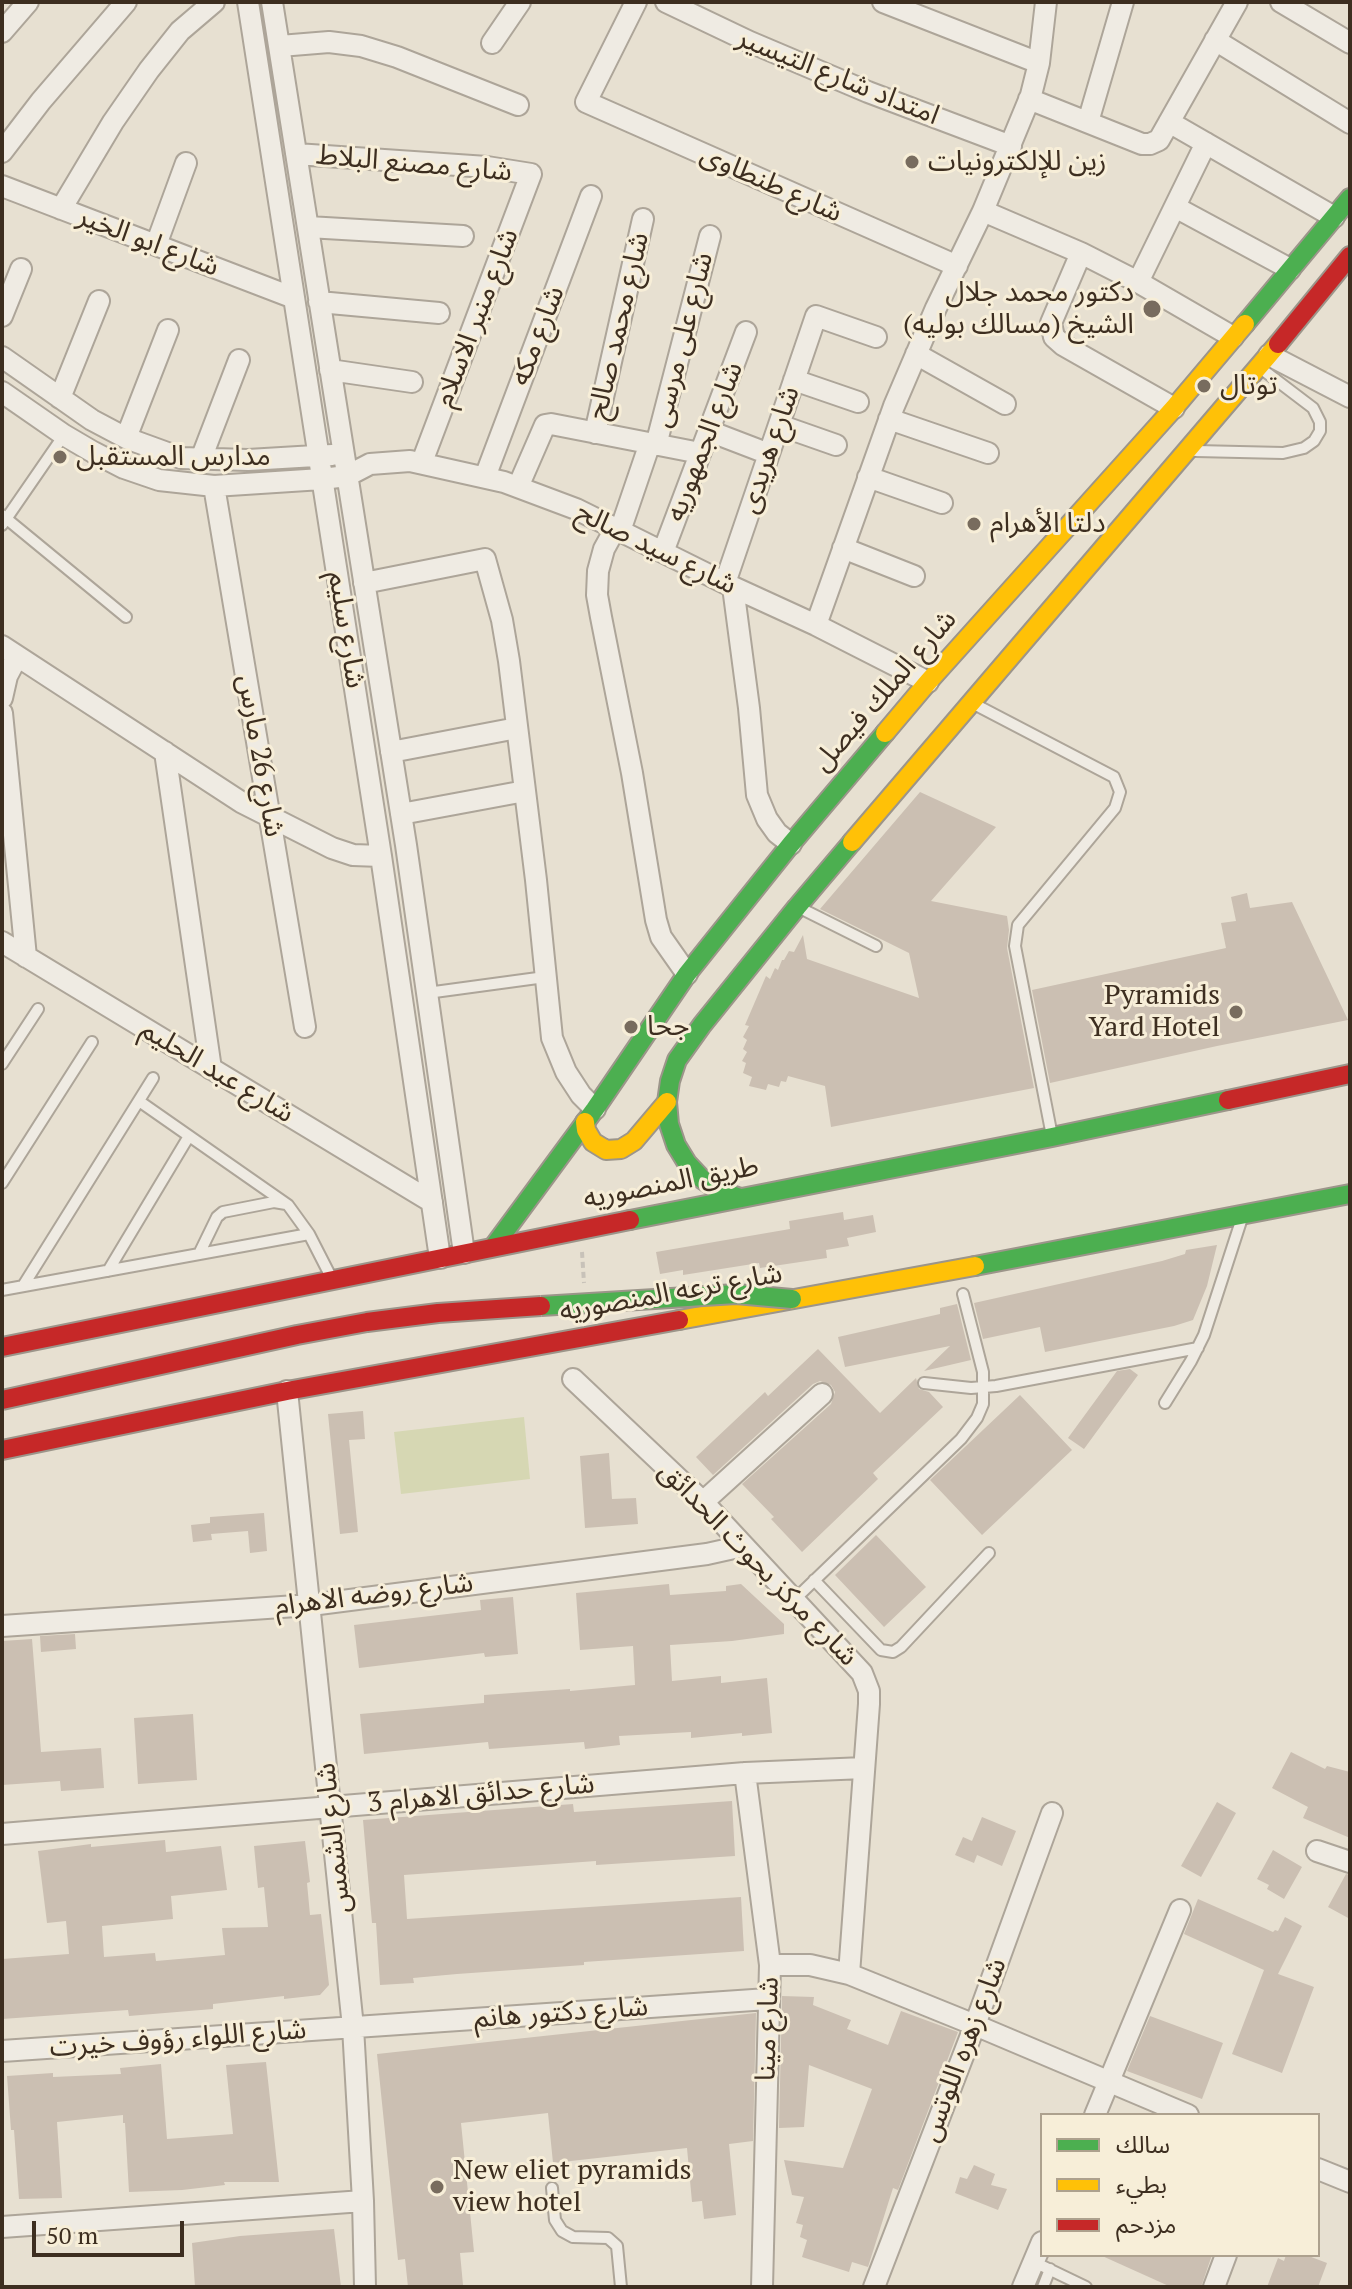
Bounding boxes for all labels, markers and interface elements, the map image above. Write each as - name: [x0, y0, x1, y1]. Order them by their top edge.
- street label: امتداد شارع التيسير: [732, 21, 944, 133]
- street label: شارع طنطاوى: [695, 138, 847, 230]
- street label: شارع مصنع البلاط: [315, 139, 513, 189]
- place label: زين للإلكترونيات: [928, 145, 1107, 179]
- marker: زين للإلكترونيات: [903, 153, 921, 171]
- street label: شارع ابو الخير: [72, 200, 224, 284]
- street label: شارع منبر الاسلام: [428, 224, 526, 412]
- street label: شارع محمد صالح: [581, 229, 657, 423]
- street label: شارع على مرسى: [645, 249, 721, 431]
- place label: دكتور محمد جلال الشيخ (مسالك بوليه): [903, 276, 1134, 342]
- street label: شارع مكه: [504, 281, 572, 391]
- marker: دكتور محمد جلال الشيخ (مسالك بوليه): [1141, 298, 1163, 320]
- street label: شارع الجمهوريه: [659, 357, 751, 527]
- place label: توتال: [1220, 369, 1278, 403]
- marker: توتال: [1195, 377, 1213, 395]
- street label: شارع هريدى: [733, 382, 807, 518]
- place label: مدارس المستقبل: [76, 440, 271, 474]
- marker: مدارس المستقبل: [51, 448, 69, 466]
- street label: شارع سيد صالح: [570, 496, 742, 602]
- place label: دلتا الأهرام: [990, 507, 1106, 541]
- marker: دلتا الأهرام: [965, 515, 983, 533]
- street label: شارع سليم: [320, 569, 372, 691]
- street label: شارع الملك فيصل: [806, 604, 964, 778]
- street label: شارع 26 مارس: [229, 672, 291, 840]
- place label: Pyramids Yard Hotel: [1089, 979, 1220, 1045]
- marker: Pyramids Yard Hotel: [1227, 1003, 1245, 1021]
- place label: جحا: [647, 1010, 689, 1044]
- street label: شارع عبد الحليم: [134, 1013, 300, 1131]
- marker: جحا: [622, 1018, 640, 1036]
- street label: طريق المنصوريه: [580, 1150, 762, 1216]
- street label: شارع ترعه المنصوريه: [557, 1257, 785, 1329]
- street label: شارع مركز بحوث الحدائق: [651, 1454, 865, 1674]
- street label: شارع روضه الاهرام: [273, 1566, 475, 1624]
- street label: شارع الشمس: [309, 1761, 359, 1915]
- street label: شارع حدائق الاهرام 3: [366, 1767, 596, 1821]
- street label: شارع زهره اللوتس: [914, 1953, 1014, 2147]
- street label: شارع مينا: [749, 1976, 787, 2082]
- street label: شارع دكتور هانم: [473, 1990, 649, 2036]
- street label: شارع اللواء رؤوف خيرت: [48, 2013, 308, 2065]
- legend: [1040, 2113, 1320, 2257]
- text: سالك: [1116, 2128, 1170, 2160]
- place label: New eliet pyramids view hotel: [453, 2154, 692, 2220]
- text: بطيء: [1116, 2168, 1167, 2200]
- marker: New eliet pyramids view hotel: [428, 2178, 446, 2196]
- scale bar: [36, 2205, 188, 2255]
- text: مزدحم: [1116, 2208, 1176, 2240]
- text: 50 m: [46, 2219, 98, 2251]

